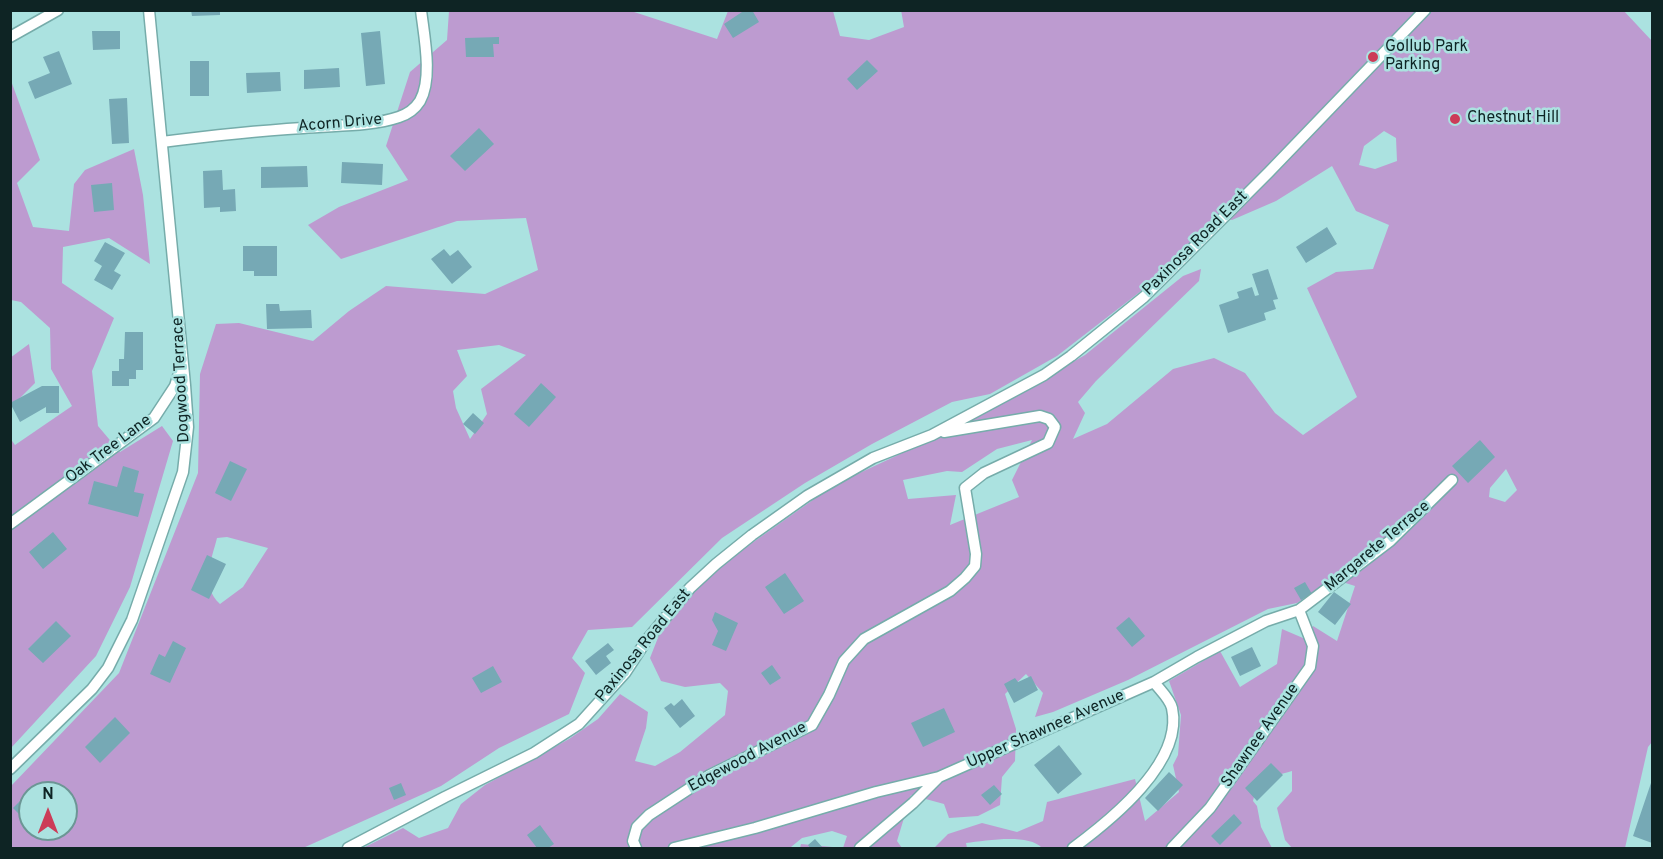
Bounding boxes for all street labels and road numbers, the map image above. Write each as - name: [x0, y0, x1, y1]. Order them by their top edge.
- street label: Acorn Drive: [297, 111, 383, 137]
- street label: Paxinosa Road East: [1140, 188, 1252, 300]
- street label: Dogwood Terrace: [169, 317, 195, 443]
- street label: Oak Tree Lane: [62, 411, 156, 489]
- street label: Margarete Terrace: [1322, 497, 1434, 597]
- street label: Paxinosa Road East: [592, 585, 696, 707]
- street label: Shawnee Avenue: [1218, 680, 1304, 792]
- street label: Upper Shawnee Avenue: [964, 687, 1128, 773]
- street label: Edgewood Avenue: [686, 719, 810, 797]

